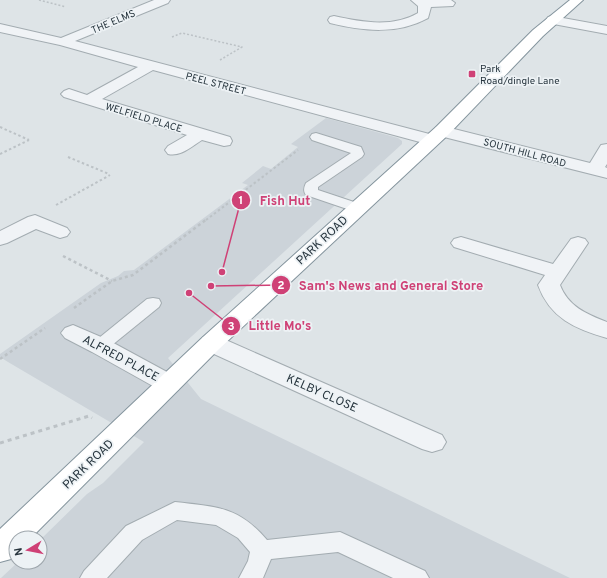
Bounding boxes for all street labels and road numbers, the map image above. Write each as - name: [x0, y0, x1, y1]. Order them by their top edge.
- street label: THE ELMS: [90, 7, 138, 37]
- street label: PEEL STREET: [184, 70, 247, 99]
- street label: WELFIELD PLACE: [104, 101, 184, 136]
- street label: SOUTH HILL ROAD: [482, 136, 568, 171]
- street label: PARK ROAD: [293, 213, 352, 269]
- street label: ALFRED PLACE: [80, 332, 162, 386]
- street label: KELBY CLOSE: [283, 371, 360, 417]
- street label: PARK ROAD: [60, 436, 118, 493]

